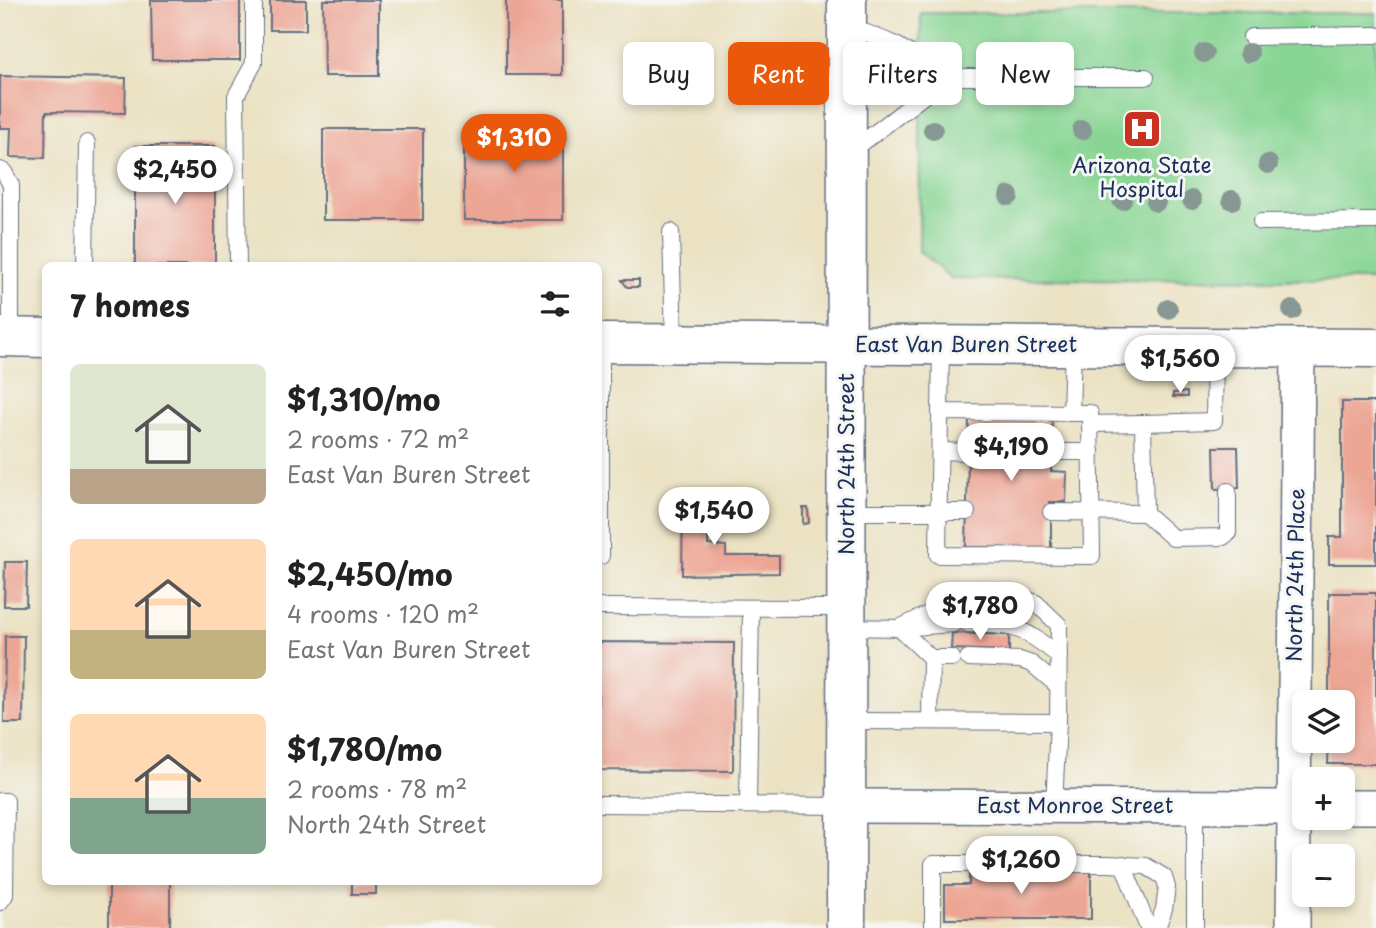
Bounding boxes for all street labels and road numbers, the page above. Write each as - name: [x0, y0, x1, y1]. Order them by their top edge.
- street label: East Van Buren Street: [855, 327, 1077, 359]
- street label: North 24th Street: [829, 373, 861, 555]
- street label: North 24th Place: [1276, 488, 1312, 662]
- street label: East Monroe Street: [977, 788, 1173, 820]

